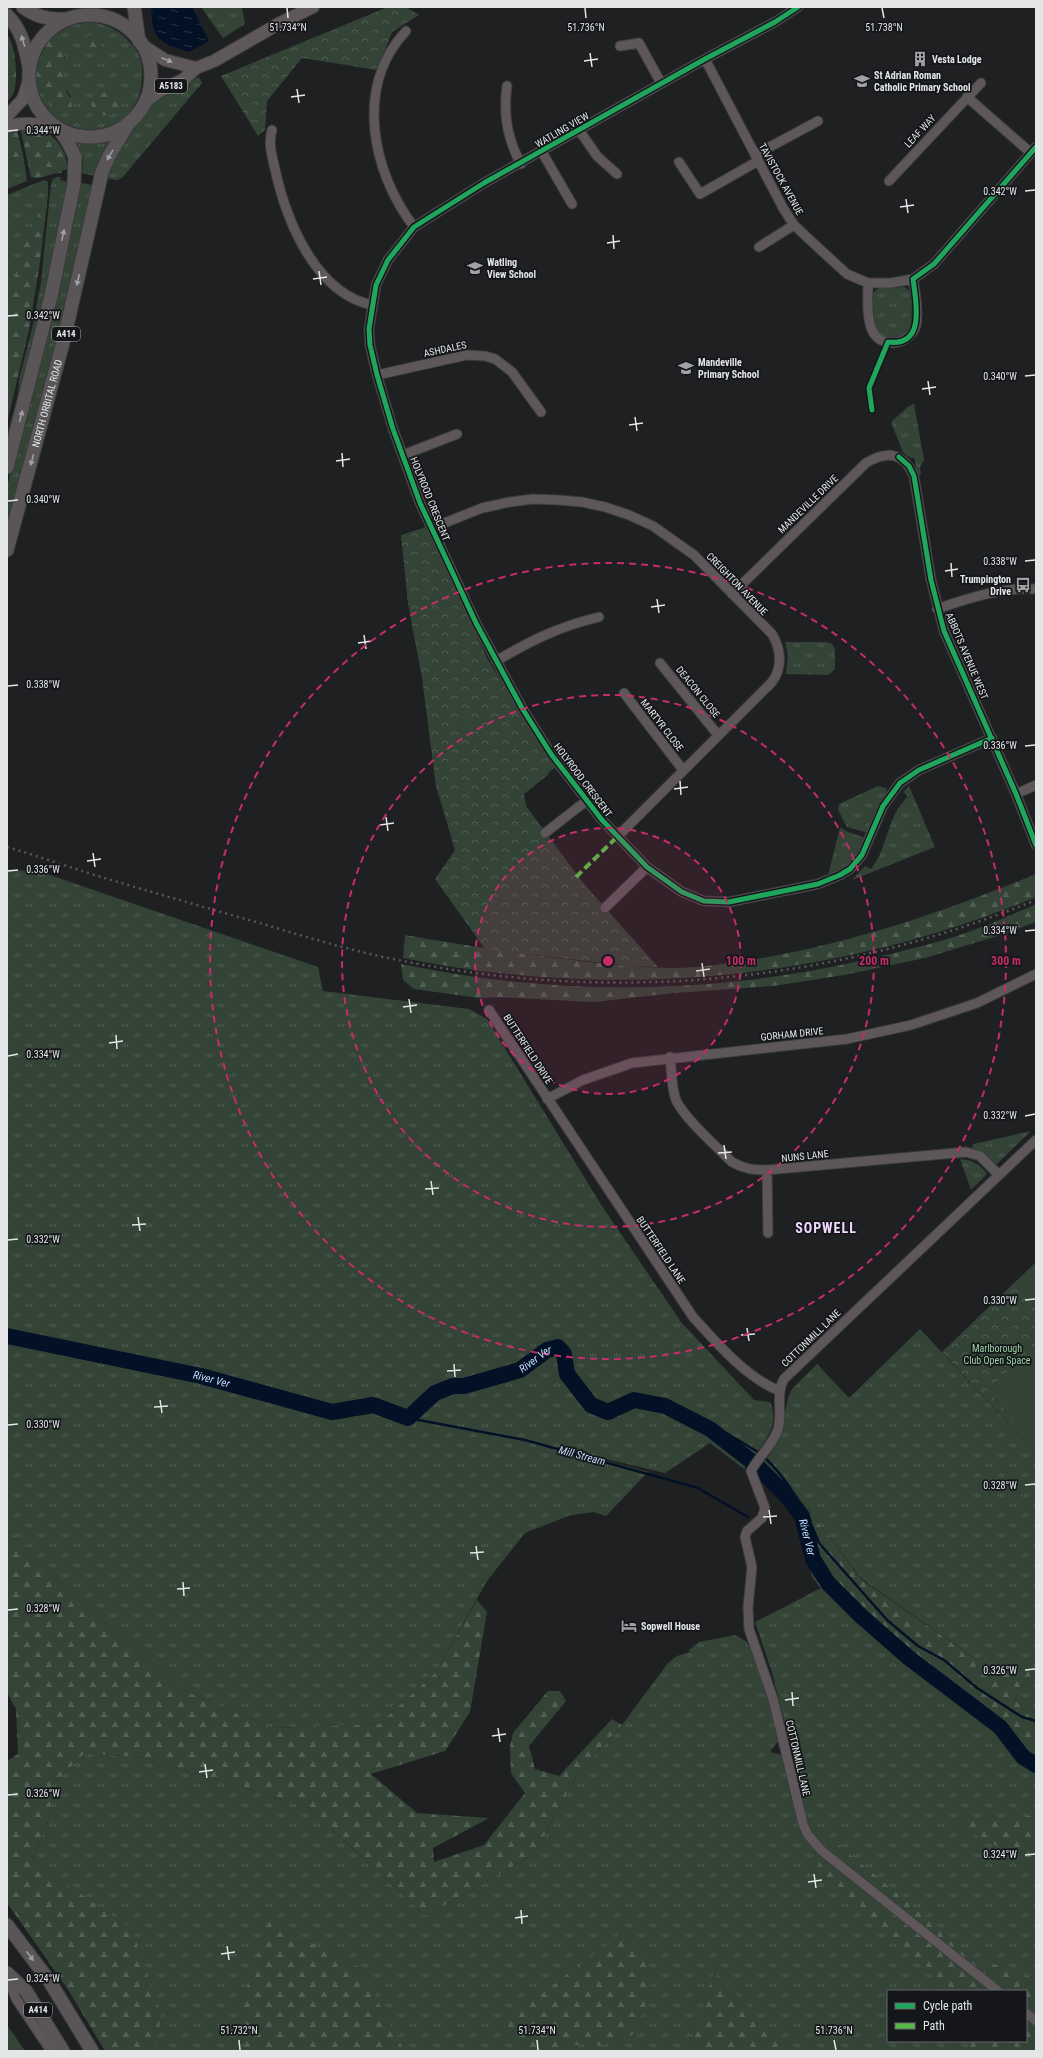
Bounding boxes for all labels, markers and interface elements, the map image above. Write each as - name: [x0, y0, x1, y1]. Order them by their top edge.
- text: 51.734°N: [269, 22, 307, 33]
- text: 51.736°N: [567, 22, 605, 33]
- text: 51.738°N: [865, 22, 903, 33]
- one-way arrow: [20, 34, 26, 46]
- building icon: Vesta Lodge: [911, 50, 929, 68]
- place label: Vesta Lodge: [932, 54, 982, 65]
- one-way arrow: [162, 57, 173, 63]
- place label: St Adrian Roman Catholic Primary School: [874, 70, 971, 93]
- school or university icon: St Adrian Roman Catholic Primary School: [853, 72, 871, 90]
- road number: A5183: [155, 79, 187, 93]
- street label: WATLING VIEW: [533, 110, 591, 150]
- street label: LEAF WAY: [902, 112, 938, 150]
- text: 0.344°W: [26, 125, 60, 136]
- street label: TAVISTOCK AVENUE: [757, 141, 805, 217]
- one-way arrow: [106, 150, 114, 160]
- text: 0.342°W: [983, 186, 1017, 197]
- one-way arrow: [61, 229, 67, 241]
- place label: Watling View School: [487, 257, 536, 280]
- school or university icon: Watling View School: [466, 259, 484, 277]
- one-way arrow: [74, 274, 80, 286]
- text: 0.342°W: [26, 310, 60, 321]
- road number: A414: [52, 327, 80, 341]
- street label: ASHDALES: [423, 339, 467, 359]
- place label: Mandeville Primary School: [698, 357, 759, 380]
- street label: NORTH ORBITAL ROAD: [30, 358, 64, 448]
- school or university icon: Mandeville Primary School: [677, 359, 695, 377]
- text: 0.340°W: [983, 371, 1017, 382]
- one-way arrow: [18, 410, 24, 422]
- one-way arrow: [29, 455, 35, 467]
- street label: HOLYROOD CRESCENT: [408, 455, 452, 543]
- street label: MANDEVILLE DRIVE: [776, 472, 840, 535]
- text: 0.340°W: [26, 494, 60, 505]
- street label: CREIGHTON AVENUE: [704, 550, 770, 618]
- text: 0.338°W: [983, 556, 1017, 567]
- place label: Trumpington Drive: [960, 574, 1011, 597]
- bus stop icon: Trumpington Drive: [1014, 576, 1032, 594]
- street label: ABBOTS AVENUE WEST: [944, 611, 990, 701]
- street label: DEACON CLOSE: [674, 664, 722, 720]
- text: 0.338°W: [26, 679, 60, 690]
- street label: MARTYR CLOSE: [638, 697, 686, 753]
- text: 0.336°W: [983, 740, 1017, 751]
- street label: HOLYROOD CRESCENT: [552, 741, 614, 819]
- text: 0.336°W: [26, 864, 60, 875]
- text: 0.334°W: [983, 925, 1017, 936]
- centre of rings: [601, 954, 615, 968]
- text: 100 m: [726, 954, 756, 968]
- text: 200 m: [859, 954, 889, 968]
- text: 300 m: [991, 954, 1021, 968]
- street label: BUTTERFIELD DRIVE: [501, 1012, 555, 1086]
- street label: GORHAM DRIVE: [760, 1025, 824, 1043]
- text: 0.334°W: [26, 1049, 60, 1060]
- text: 0.332°W: [983, 1110, 1017, 1121]
- street label: NUNS LANE: [781, 1148, 829, 1164]
- street label: BUTTERFIELD LANE: [634, 1214, 688, 1286]
- district label: SOPWELL: [795, 1220, 857, 1236]
- text: 0.332°W: [26, 1234, 60, 1245]
- text: 0.330°W: [983, 1295, 1017, 1306]
- street label: COTTONMILL LANE: [779, 1307, 843, 1369]
- water label: River Ver: [516, 1343, 553, 1375]
- park label: Marlborough Club Open Space: [963, 1343, 1031, 1366]
- water label: River Ver: [192, 1368, 232, 1390]
- text: 0.330°W: [26, 1419, 60, 1430]
- water label: Mill Stream: [557, 1444, 607, 1468]
- text: 0.328°W: [983, 1480, 1017, 1491]
- water label: River Ver: [796, 1517, 819, 1558]
- text: 0.328°W: [26, 1603, 60, 1614]
- hotel icon: Sopwell House: [620, 1617, 638, 1635]
- place label: Sopwell House: [641, 1621, 700, 1632]
- text: 0.326°W: [983, 1665, 1017, 1676]
- street label: COTTONMILL LANE: [784, 1719, 812, 1797]
- text: 0.326°W: [26, 1788, 60, 1799]
- text: 0.324°W: [983, 1849, 1017, 1860]
- one-way arrow: [26, 1951, 34, 1961]
- text: 0.324°W: [26, 1973, 60, 1984]
- legend: [887, 1990, 1027, 2042]
- text: Cycle path: [923, 1999, 973, 2013]
- road number: A414: [24, 2003, 52, 2017]
- text: Path: [923, 2019, 945, 2033]
- text: 51.732°N: [220, 2025, 258, 2036]
- text: 51.734°N: [518, 2025, 556, 2036]
- text: 51.736°N: [815, 2025, 853, 2036]

